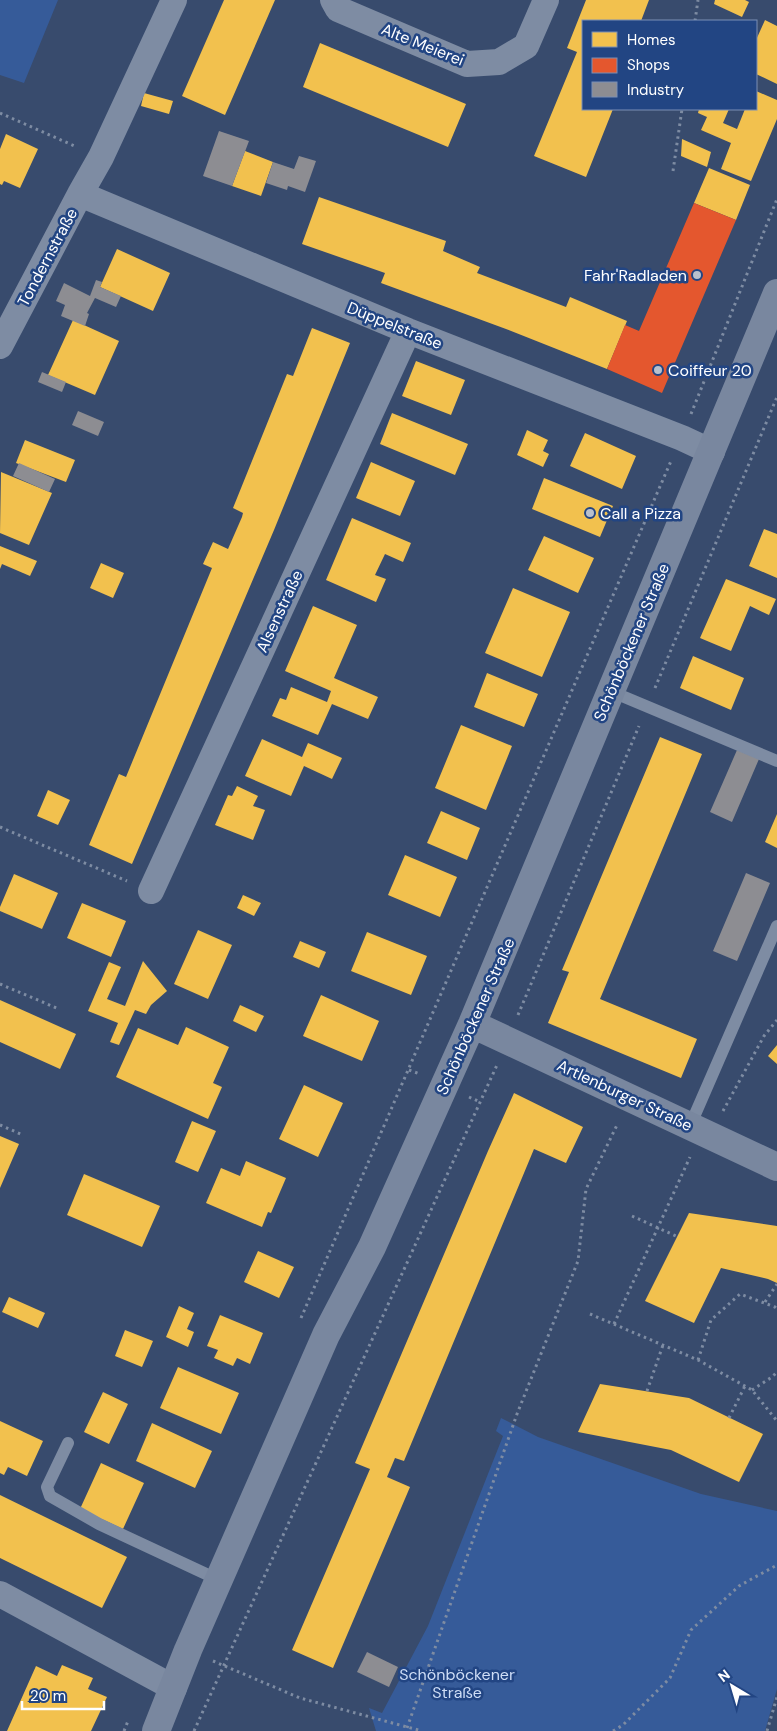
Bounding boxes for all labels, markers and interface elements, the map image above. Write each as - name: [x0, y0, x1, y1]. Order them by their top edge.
- street label: Alte Meierei: [378, 18, 467, 71]
- legend: [582, 20, 757, 110]
- text: Homes: [627, 30, 676, 50]
- text: Shops: [627, 55, 670, 75]
- text: Industry: [627, 80, 685, 100]
- street label: Tondernstraße: [13, 204, 82, 310]
- place label: Fahr'Radladen: [584, 265, 687, 286]
- marker: Fahr'Radladen: [691, 269, 703, 281]
- street label: Düppelstraße: [344, 297, 446, 354]
- place label: Coiffeur 20: [668, 360, 752, 381]
- marker: Coiffeur 20: [652, 364, 664, 376]
- place label: Call a Pizza: [600, 503, 681, 524]
- marker: Call a Pizza: [584, 507, 596, 519]
- street label: Schönböckener Straße: [589, 560, 674, 724]
- street label: Alsenstraße: [251, 567, 308, 656]
- street label: Schönböckener Straße: [431, 934, 520, 1098]
- street label: Artlenburger Straße: [554, 1055, 696, 1136]
- north arrow: [707, 1661, 757, 1711]
- park label: Schönböckener Straße: [399, 1664, 515, 1703]
- text: N: [714, 1666, 734, 1686]
- scale bar: [22, 1678, 105, 1710]
- text: 20 m: [30, 1686, 66, 1706]

